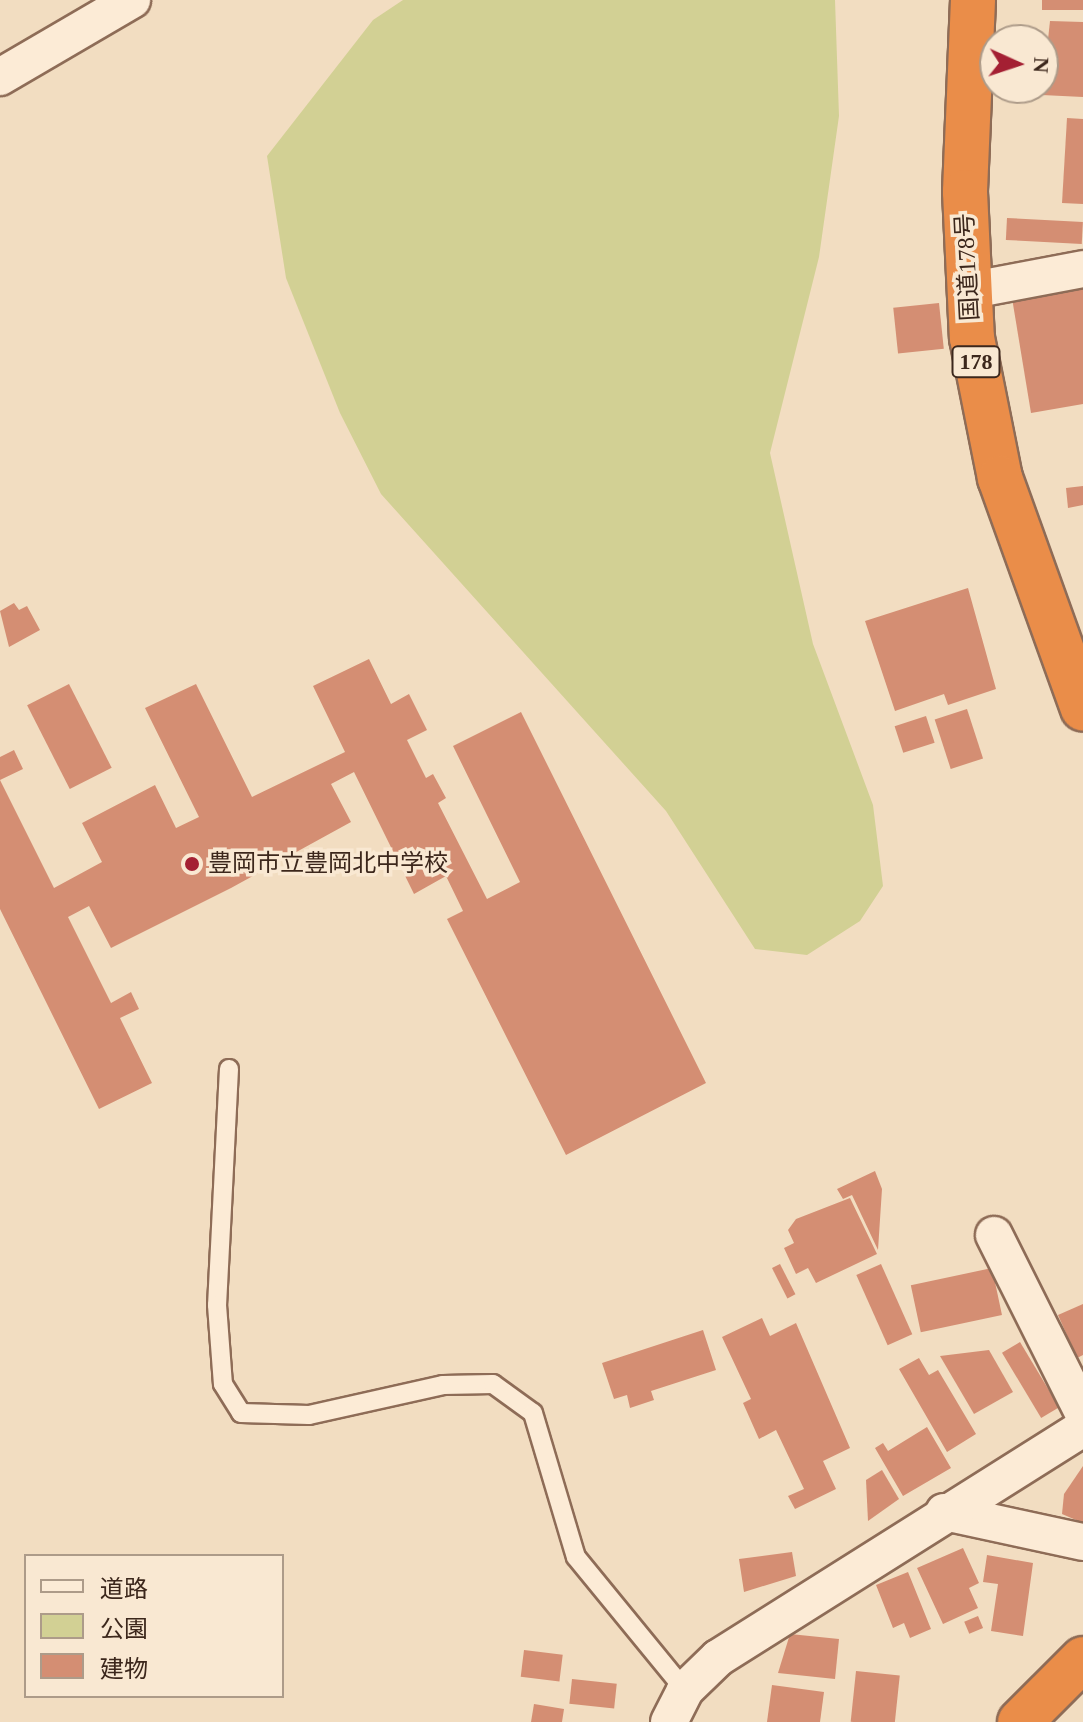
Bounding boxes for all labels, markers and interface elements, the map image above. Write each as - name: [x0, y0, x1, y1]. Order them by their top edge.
- north arrow: [979, 24, 1059, 104]
- text: N: [1029, 57, 1054, 74]
- street label: 国道178号: [951, 212, 985, 322]
- road number: 178: [950, 344, 1002, 380]
- place label: 豊岡市立豊岡北中学校: [208, 850, 448, 878]
- marker: 豊岡市立豊岡北中学校: [183, 855, 201, 873]
- legend: [24, 1554, 284, 1698]
- text: 道路: [100, 1576, 148, 1602]
- text: 公園: [100, 1616, 148, 1642]
- text: 建物: [100, 1656, 148, 1682]

